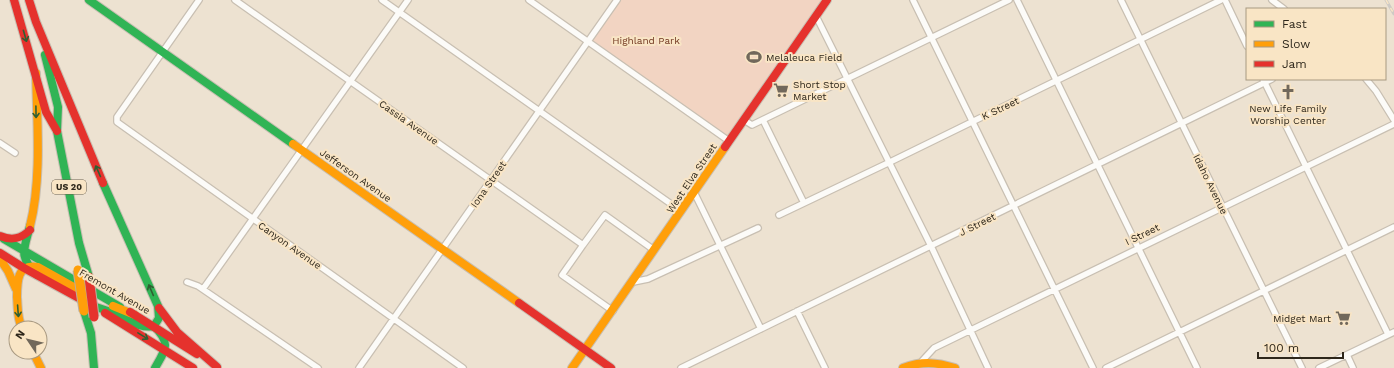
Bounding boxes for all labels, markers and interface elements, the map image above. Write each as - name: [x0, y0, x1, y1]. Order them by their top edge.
- legend: [1246, 8, 1386, 80]
- text: Fast: [1282, 17, 1307, 31]
- one-way arrow: [22, 30, 29, 43]
- park label: Highland Park: [612, 35, 680, 46]
- text: Slow: [1282, 37, 1310, 51]
- sports icon: Melaleuca Field: [745, 48, 763, 66]
- place label: Melaleuca Field: [766, 52, 842, 63]
- text: Jam: [1282, 57, 1307, 71]
- place label: Short Stop Market: [793, 79, 846, 102]
- supermarket icon: Short Stop Market: [772, 81, 790, 99]
- church icon: New Life Family Worship Center: [1279, 83, 1297, 101]
- street label: K Street: [980, 94, 1021, 122]
- street label: Cassia Avenue: [377, 98, 441, 147]
- place label: New Life Family Worship Center: [1249, 103, 1328, 126]
- one-way arrow: [33, 105, 40, 118]
- street label: West Elva Street: [664, 141, 719, 215]
- street label: Jefferson Avenue: [318, 147, 394, 204]
- street label: Idaho Avenue: [1191, 152, 1230, 216]
- street label: Iona Street: [468, 158, 509, 210]
- one-way arrow: [94, 165, 102, 177]
- road number: US 20: [52, 180, 86, 194]
- street label: J Street: [957, 211, 998, 238]
- street label: Canyon Avenue: [256, 220, 323, 271]
- street label: I Street: [1123, 221, 1162, 247]
- street label: Fremont Avenue: [78, 267, 152, 316]
- one-way arrow: [146, 284, 154, 296]
- one-way arrow: [14, 304, 21, 317]
- supermarket icon: Midget Mart: [1334, 309, 1352, 327]
- place label: Midget Mart: [1273, 313, 1332, 324]
- north arrow: [8, 320, 48, 360]
- text: N: [13, 327, 28, 342]
- one-way arrow: [137, 333, 149, 341]
- scale bar: [1258, 334, 1343, 360]
- text: 100 m: [1264, 341, 1299, 355]

